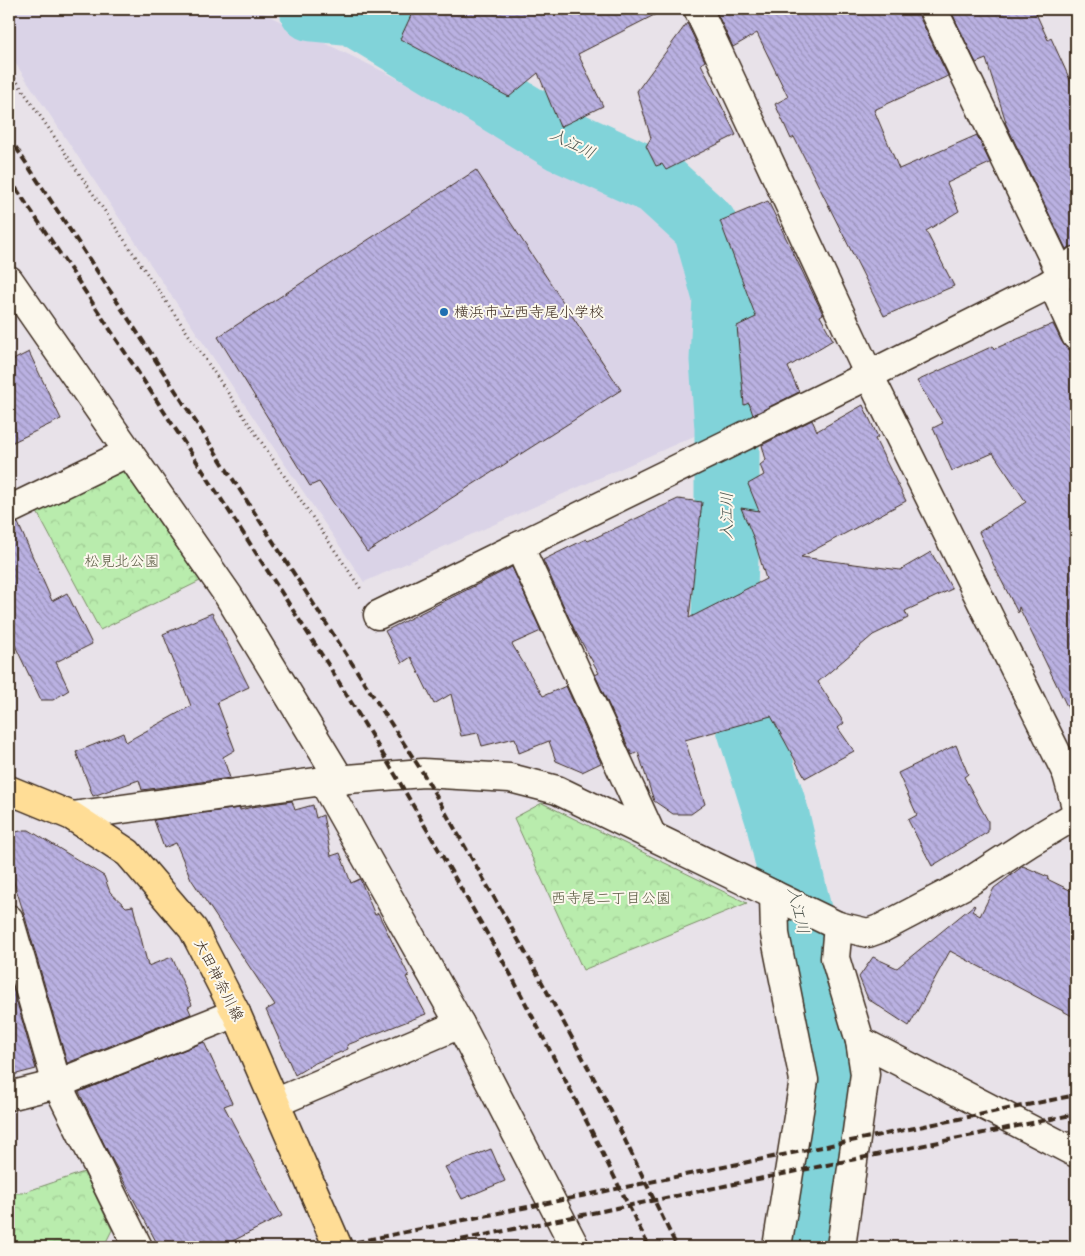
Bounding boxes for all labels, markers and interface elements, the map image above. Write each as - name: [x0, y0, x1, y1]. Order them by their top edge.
- water label: 入江川: [546, 126, 598, 165]
- place label: 横浜市立西寺尾小学校: [454, 304, 604, 323]
- marker: 横浜市立西寺尾小学校: [438, 306, 450, 318]
- water label: 入江川: [719, 492, 739, 540]
- park label: 松見北公園: [84, 554, 160, 572]
- water label: 入江川: [781, 885, 811, 936]
- park label: 西寺尾二丁目公園: [551, 890, 671, 909]
- street label: 大田神奈川線: [189, 936, 247, 1025]

